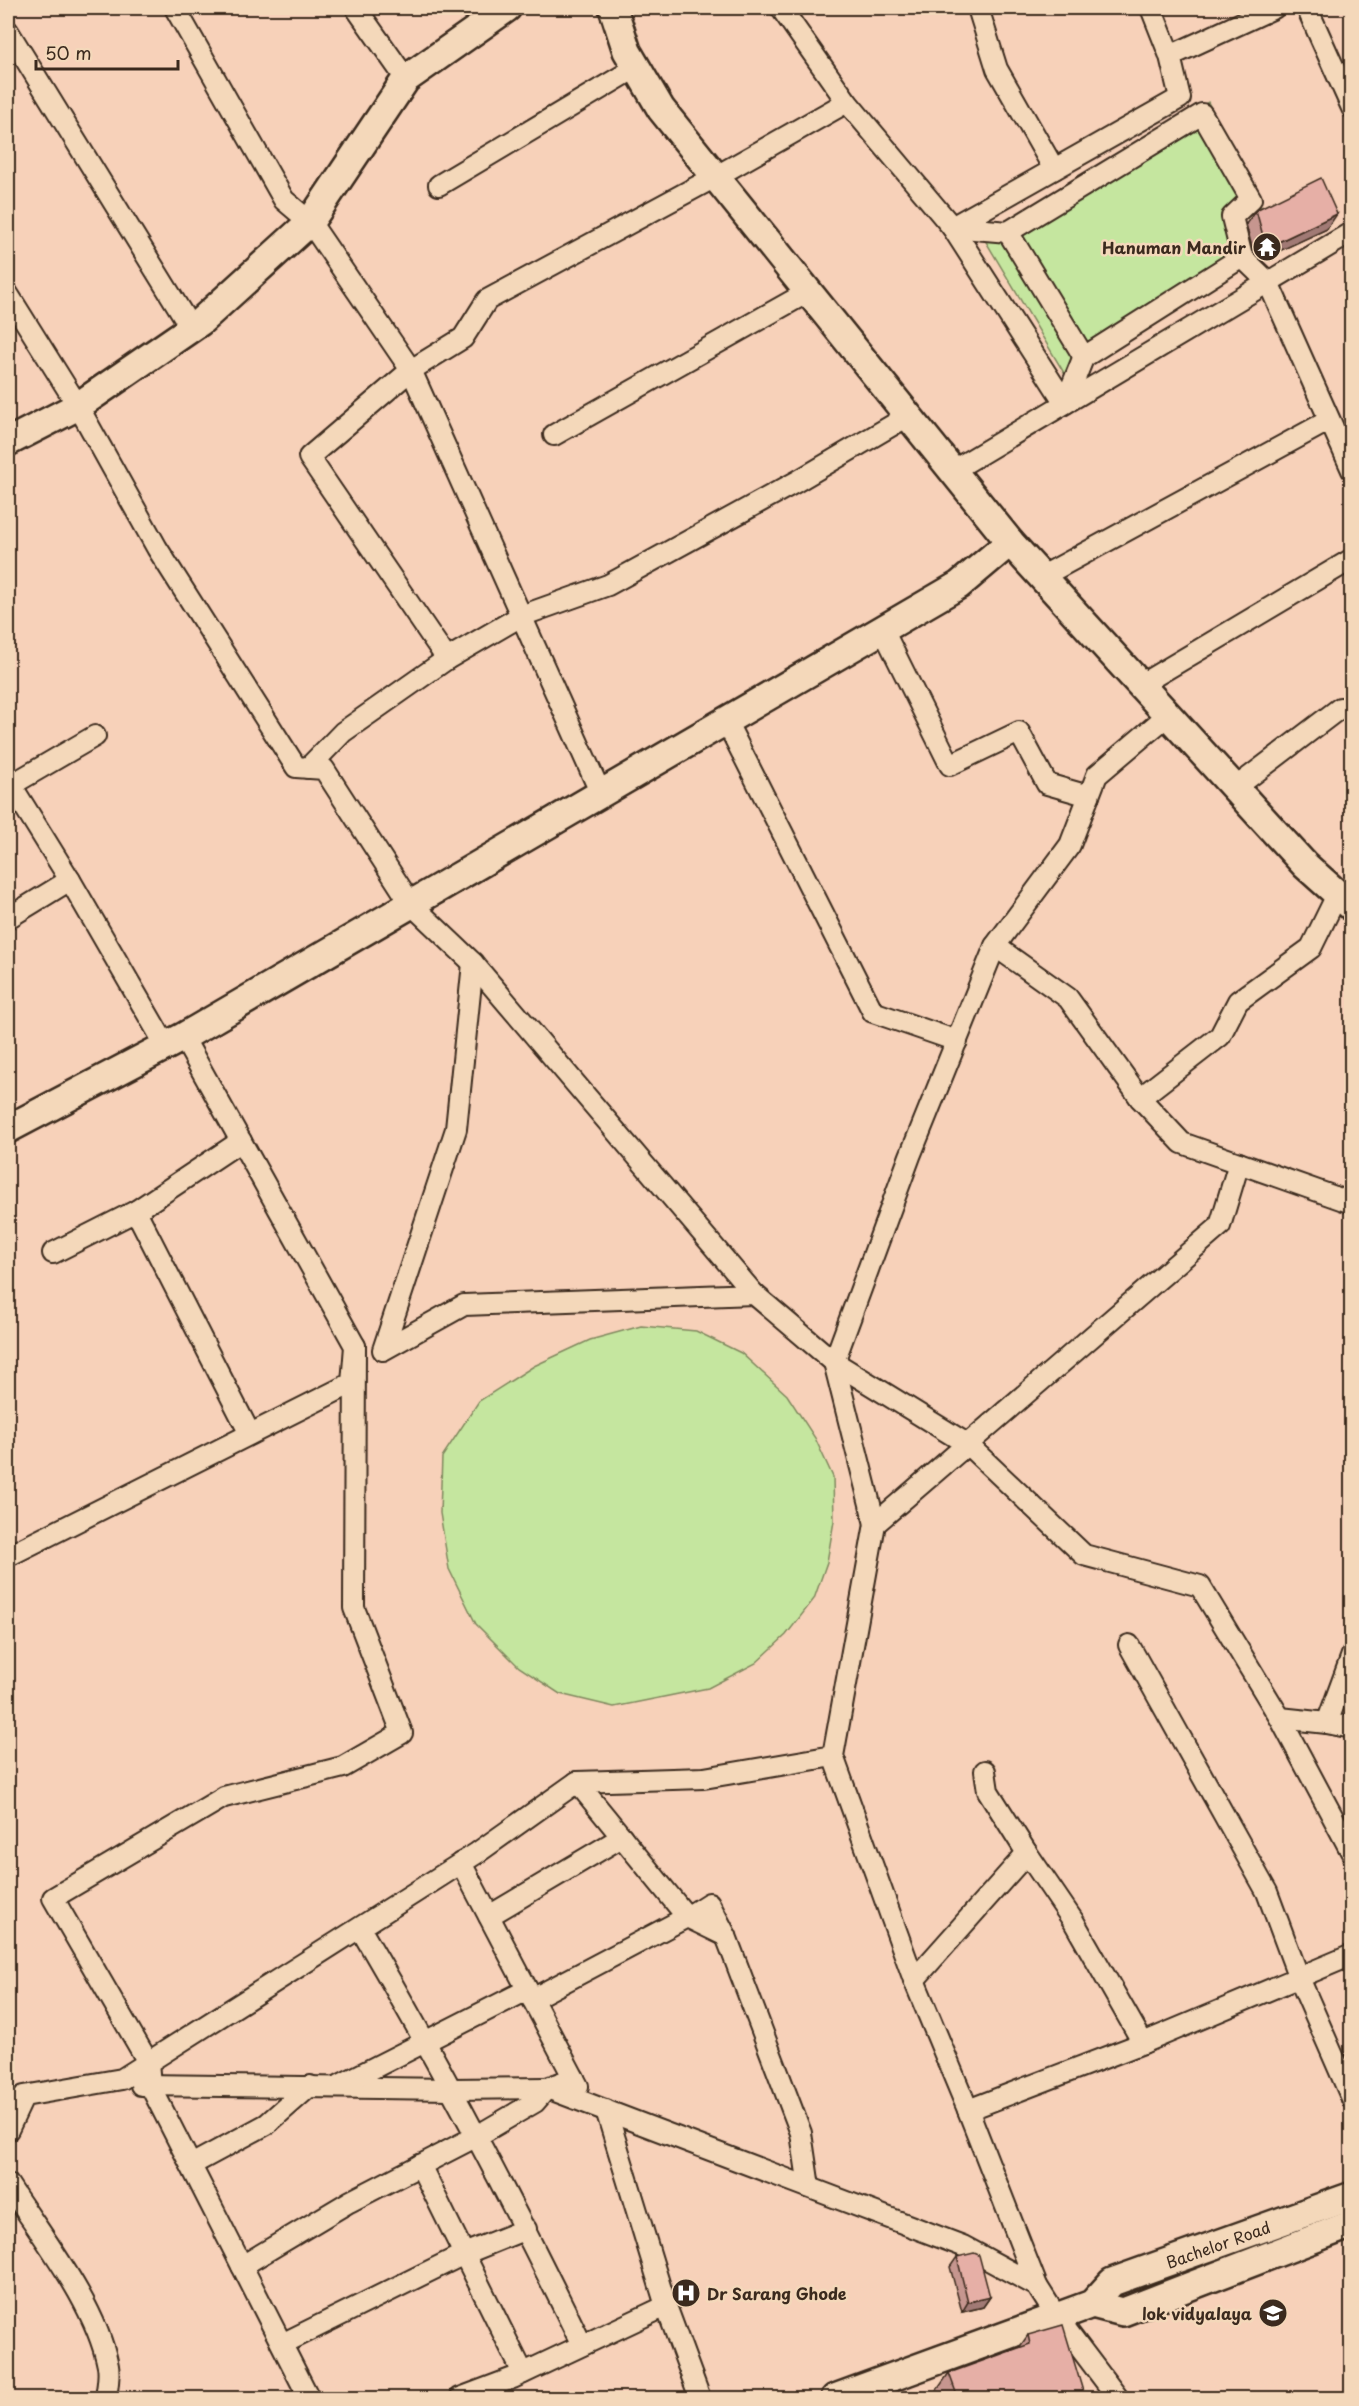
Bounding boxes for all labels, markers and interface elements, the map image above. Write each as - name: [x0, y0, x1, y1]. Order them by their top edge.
- scale bar: [36, 33, 178, 71]
- text: 50 m: [45, 39, 92, 66]
- temple icon: Hanuman Mandir: [1251, 231, 1283, 263]
- place label: Hanuman Mandir: [1102, 235, 1247, 259]
- street label: Bachelor Road: [1162, 2214, 1274, 2274]
- hospital icon: Dr Sarang Ghode: [670, 2277, 702, 2309]
- place label: Dr Sarang Ghode: [707, 2281, 847, 2305]
- school or university icon: lok vidyalaya: [1257, 2297, 1289, 2329]
- place label: lok vidyalaya: [1142, 2301, 1252, 2325]

